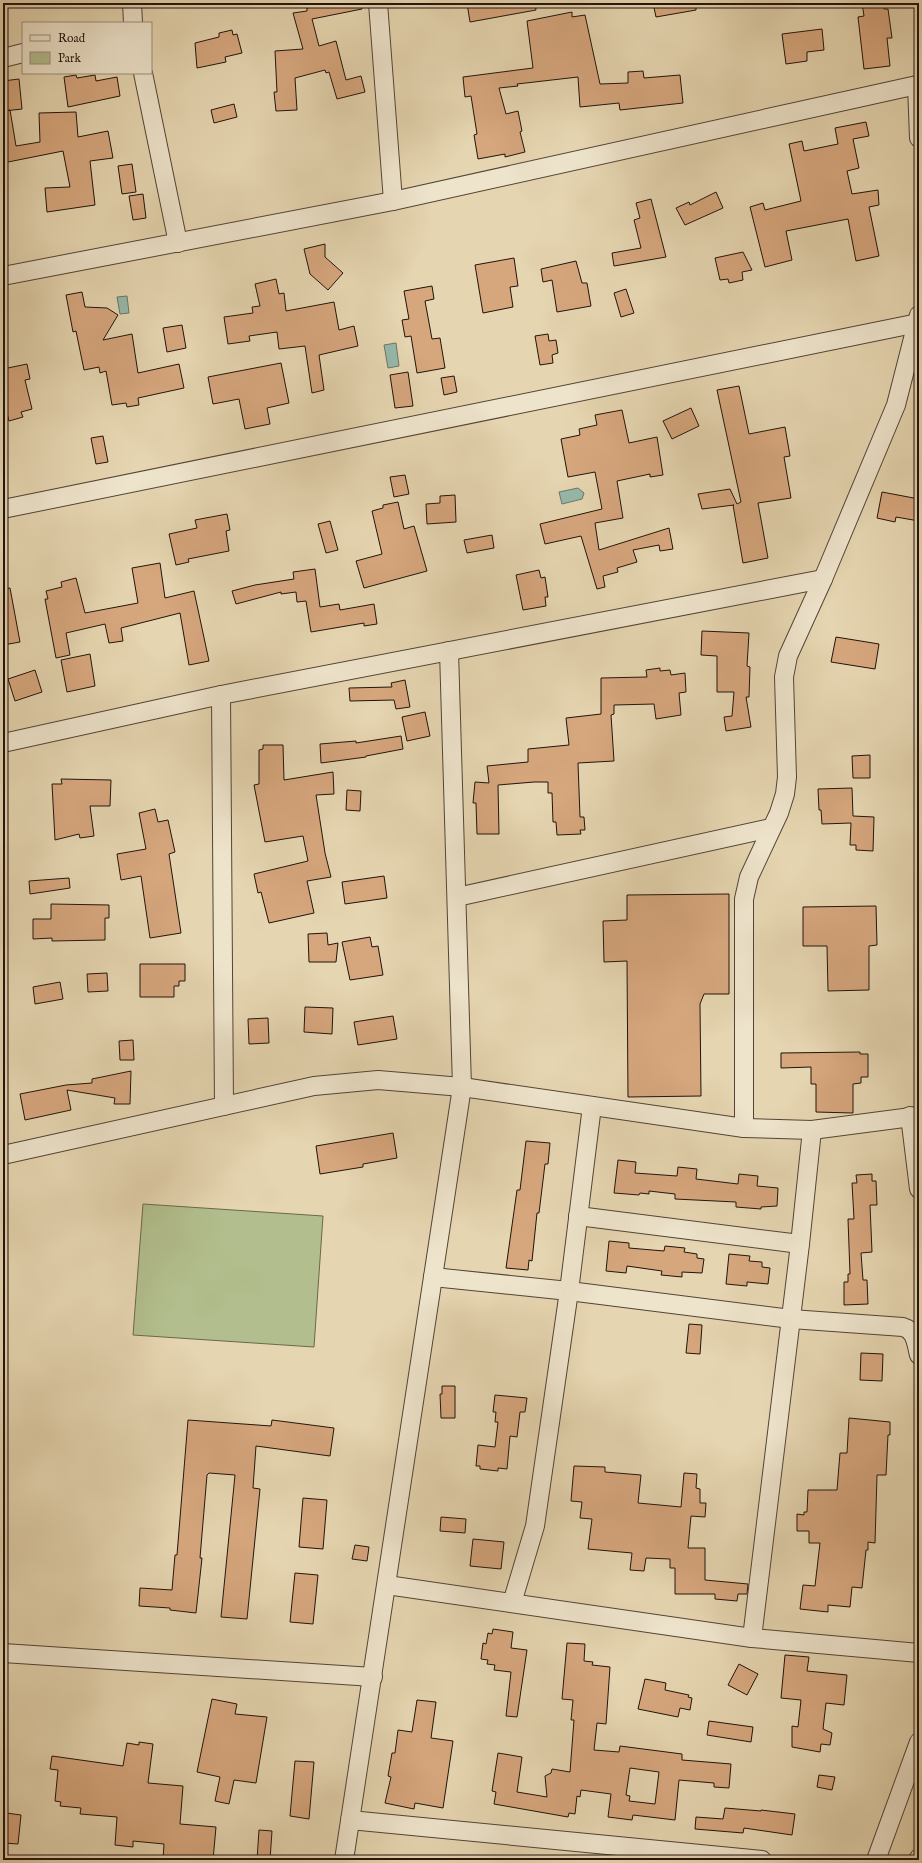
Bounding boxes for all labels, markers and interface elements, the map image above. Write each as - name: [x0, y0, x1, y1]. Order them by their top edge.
- legend: [22, 22, 152, 74]
- text: Road: [58, 31, 86, 46]
- text: Park: [58, 51, 81, 66]

